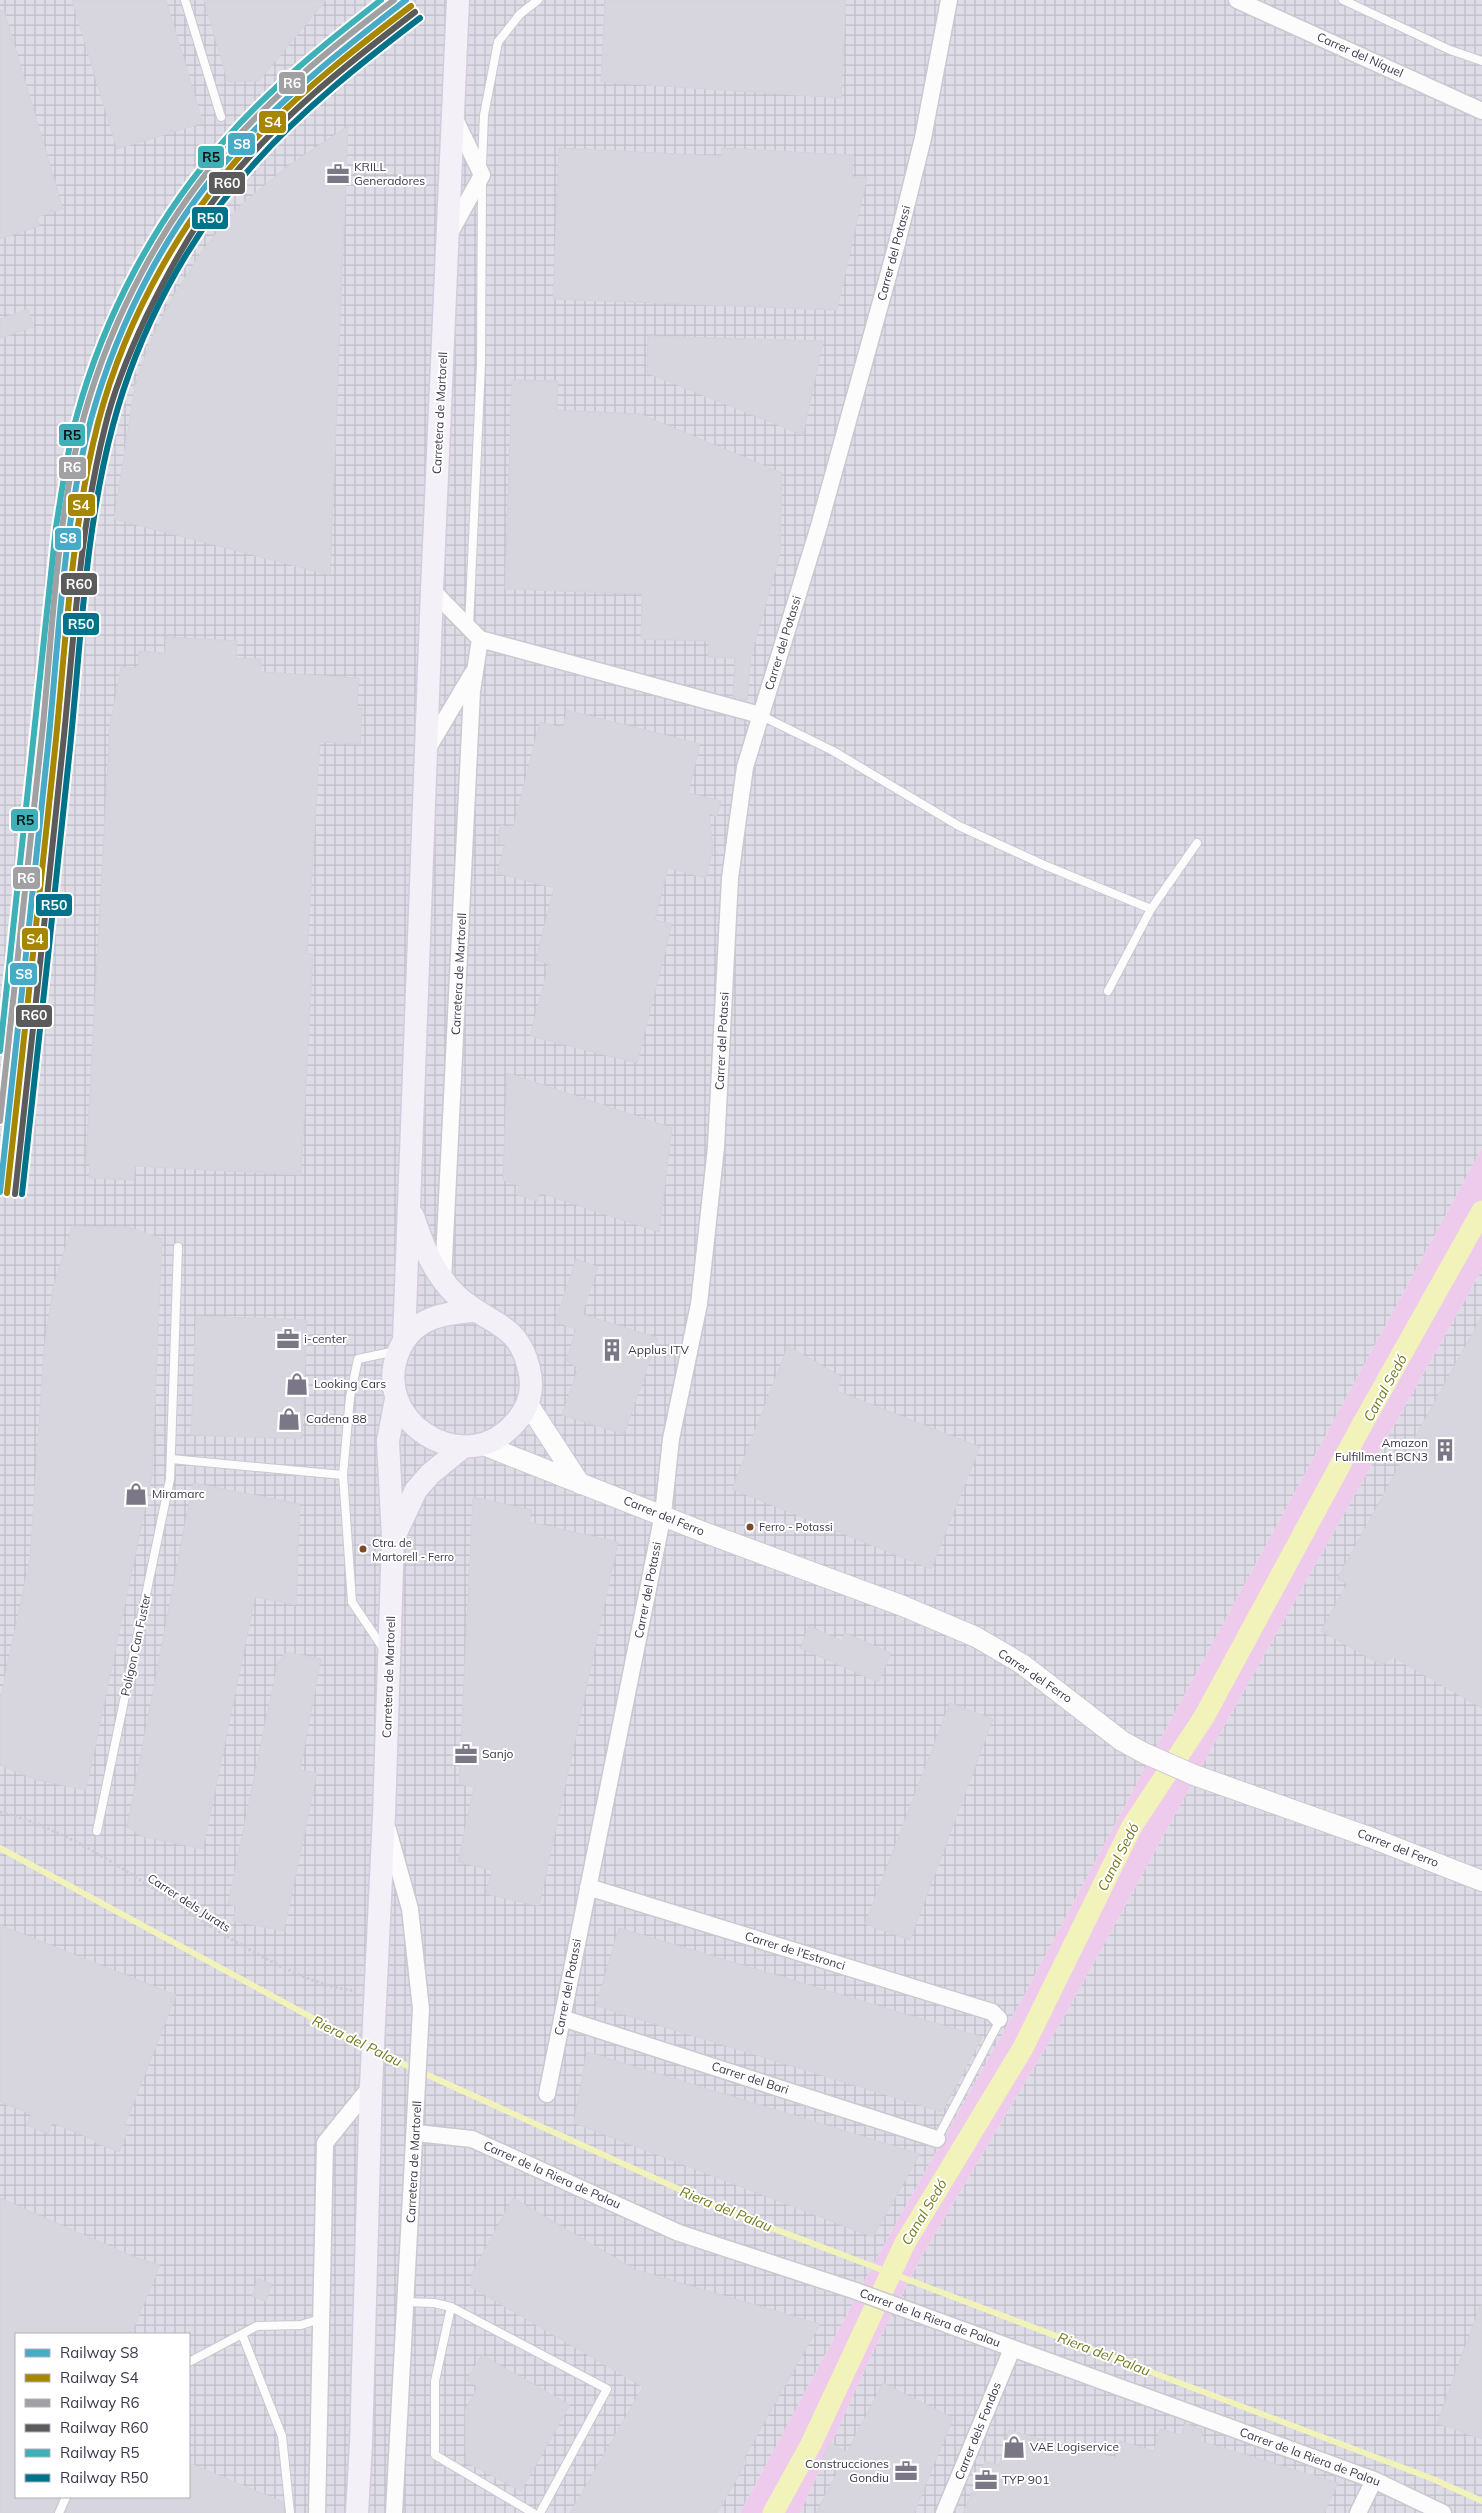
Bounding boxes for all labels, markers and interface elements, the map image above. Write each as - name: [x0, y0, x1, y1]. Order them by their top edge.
- street label: Carrer del Níquel: [1315, 29, 1406, 80]
- line badge: R6: [278, 71, 306, 95]
- text: R6: [283, 74, 301, 92]
- line badge: S4: [258, 110, 287, 134]
- text: S4: [264, 113, 282, 131]
- line badge: S8: [227, 132, 256, 156]
- text: S8: [233, 135, 251, 153]
- line badge: R5: [197, 145, 225, 169]
- text: R5: [202, 148, 220, 166]
- place label: KRILL Generadores: [354, 159, 425, 188]
- office icon: KRILL Generadores: [325, 161, 351, 187]
- line badge: R60: [208, 171, 246, 195]
- text: R60: [214, 174, 240, 192]
- street label: Carrer del Potassi: [874, 203, 913, 302]
- line badge: R50: [191, 206, 229, 230]
- text: R50: [197, 209, 223, 227]
- street label: Carretera de Martorell: [429, 352, 450, 474]
- line badge: R5: [58, 423, 86, 447]
- text: R5: [63, 426, 81, 444]
- line badge: R6: [58, 456, 87, 480]
- text: R6: [63, 458, 81, 476]
- line badge: S4: [67, 493, 96, 517]
- text: S4: [72, 496, 90, 514]
- line badge: S8: [54, 527, 82, 551]
- text: S8: [59, 529, 77, 547]
- line badge: R60: [60, 572, 98, 596]
- text: R60: [66, 575, 92, 593]
- street label: Carrer del Potassi: [761, 594, 804, 692]
- line badge: R50: [62, 612, 100, 636]
- text: R50: [68, 615, 94, 633]
- line badge: R5: [10, 808, 39, 832]
- text: R5: [16, 811, 34, 829]
- line badge: R6: [12, 866, 41, 890]
- text: R6: [17, 869, 35, 887]
- line badge: R50: [35, 893, 73, 917]
- text: R50: [41, 896, 67, 914]
- street label: Carretera de Martorell: [448, 913, 469, 1035]
- line badge: S4: [21, 927, 49, 951]
- text: S4: [26, 930, 44, 948]
- line badge: S8: [9, 962, 38, 986]
- text: S8: [15, 965, 33, 983]
- street label: Carrer del Potassi: [711, 991, 732, 1090]
- line badge: R60: [15, 1004, 53, 1028]
- text: R60: [21, 1006, 47, 1024]
- office icon: i-center: [275, 1326, 301, 1352]
- place label: i-center: [304, 1331, 347, 1346]
- building icon: Applus ITV: [599, 1337, 625, 1363]
- place label: Applus ITV: [628, 1342, 690, 1357]
- water label: Canal Sedó: [1359, 1351, 1411, 1425]
- shop icon: Looking Cars: [284, 1371, 310, 1397]
- place label: Looking Cars: [314, 1376, 386, 1391]
- shop icon: Cadena 88: [276, 1406, 302, 1432]
- place label: Cadena 88: [306, 1411, 367, 1426]
- place label: Amazon Fulfillment BCN3: [1335, 1435, 1428, 1464]
- building icon: Amazon Fulfillment BCN3: [1432, 1437, 1458, 1463]
- shop icon: Miramarc: [123, 1481, 149, 1507]
- place label: Miramarc: [152, 1486, 205, 1501]
- street label: Carrer del Ferro: [621, 1492, 707, 1539]
- place label: Ferro - Potassi: [759, 1520, 833, 1534]
- marker: Ferro - Potassi: [745, 1522, 755, 1532]
- place label: Ctra. de Martorell - Ferro: [372, 1536, 454, 1564]
- street label: Carrer del Potassi: [631, 1540, 664, 1639]
- marker: Ctra. de Martorell - Ferro: [358, 1544, 368, 1554]
- street label: Polígon Can Fuster: [117, 1592, 154, 1697]
- street label: Carretera de Martorell: [379, 1616, 398, 1738]
- street label: Carrer del Ferro: [995, 1645, 1075, 1706]
- office icon: Sanjo: [453, 1741, 479, 1767]
- place label: Sanjo: [482, 1746, 514, 1761]
- water label: Canal Sedó: [1093, 1820, 1143, 1894]
- street label: Carrer del Ferro: [1355, 1825, 1441, 1870]
- street label: Carrer dels Jurats: [145, 1870, 234, 1935]
- street label: Carrer de l'Estronci: [743, 1928, 847, 1973]
- street label: Carrer del Potassi: [551, 1937, 584, 2036]
- water label: Riera del Palau: [309, 2011, 405, 2071]
- street label: Carrer del Bari: [710, 2058, 791, 2097]
- street label: Carretera de Martorell: [403, 2101, 424, 2223]
- street label: Carrer de la Riera de Palau: [481, 2137, 623, 2212]
- water label: Canal Sedó: [897, 2176, 951, 2248]
- water label: Riera del Palau: [677, 2182, 775, 2236]
- street label: Carrer de la Riera de Palau: [858, 2285, 1003, 2350]
- water label: Riera del Palau: [1055, 2328, 1153, 2380]
- legend: [15, 2333, 190, 2498]
- text: Railway S8: [60, 2343, 139, 2362]
- text: Railway S4: [60, 2368, 139, 2387]
- street label: Carrer dels Fondos: [951, 2380, 1004, 2482]
- text: Railway R6: [60, 2393, 140, 2412]
- text: Railway R60: [60, 2418, 149, 2437]
- street label: Carrer de la Riera de Palau: [1238, 2424, 1383, 2489]
- shop icon: VAE Logiservice: [1001, 2434, 1027, 2460]
- place label: VAE Logiservice: [1030, 2439, 1119, 2454]
- text: Railway R5: [60, 2443, 140, 2462]
- place label: Construcciones Gondiu: [805, 2456, 889, 2485]
- office icon: Construcciones Gondiu: [893, 2458, 919, 2484]
- office icon: TYP 901: [973, 2467, 999, 2493]
- text: Railway R50: [60, 2468, 149, 2487]
- place label: TYP 901: [1002, 2472, 1049, 2487]

